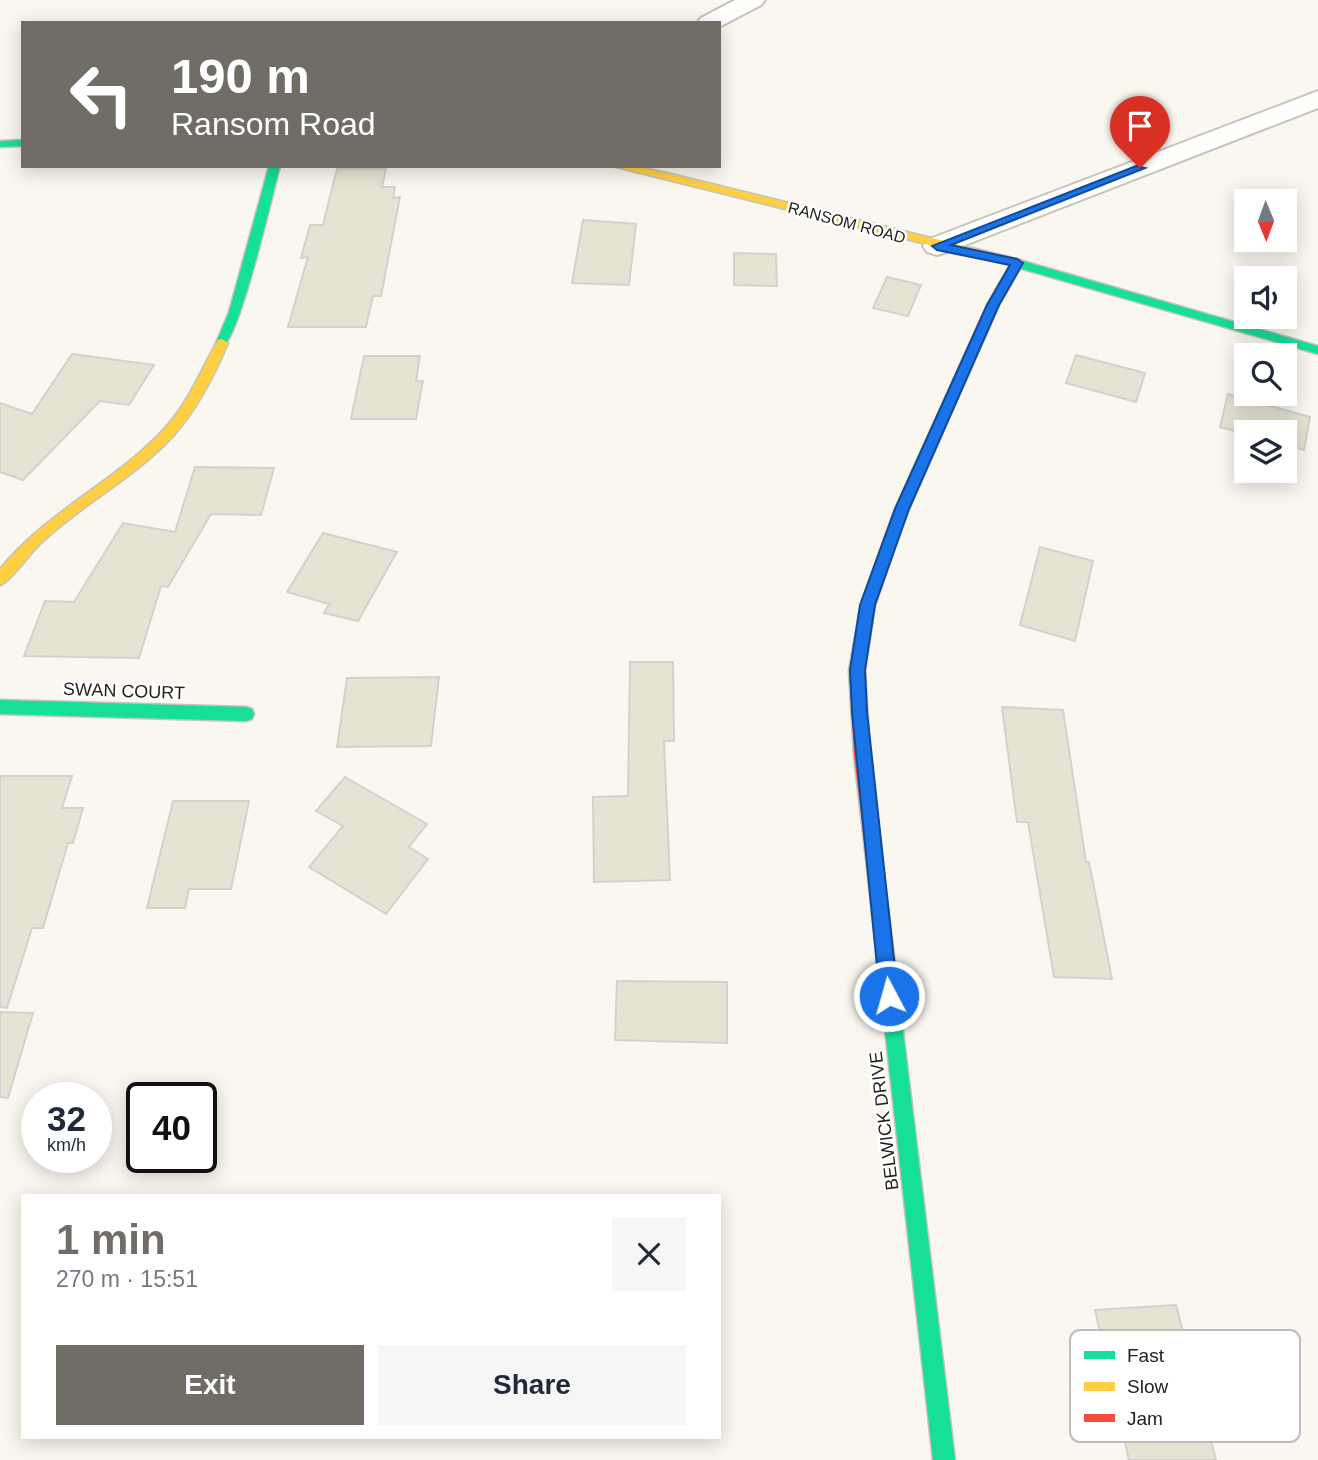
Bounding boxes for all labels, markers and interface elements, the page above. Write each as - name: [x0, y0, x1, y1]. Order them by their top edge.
- icon: left: [56, 49, 147, 140]
- text: 190 m: [171, 49, 310, 103]
- pin: [1110, 96, 1170, 168]
- text: Ransom Road: [171, 106, 376, 142]
- icon: arrive: [1121, 107, 1159, 145]
- north arrow: [1234, 189, 1297, 252]
- map controls: [1234, 189, 1297, 483]
- street label: RANSOM ROAD: [786, 199, 907, 246]
- button: sound: [1234, 266, 1297, 329]
- button: search: [1234, 343, 1297, 406]
- button: layers: [1234, 420, 1297, 483]
- street label: SWAN COURT: [63, 679, 185, 703]
- position arrow: [852, 959, 926, 1033]
- street label: BELWICK DRIVE: [866, 1050, 902, 1192]
- speed limit sign: 40: [126, 1082, 217, 1173]
- text: 32: [47, 1099, 86, 1138]
- text: km/h: [47, 1135, 86, 1155]
- text: 1 min: [56, 1216, 166, 1263]
- button: close: [612, 1217, 686, 1291]
- text: 270 m · 15:51: [56, 1266, 198, 1292]
- legend: [1070, 1330, 1300, 1442]
- button: Exit: [56, 1345, 364, 1425]
- button: Share: [378, 1345, 686, 1425]
- text: Fast: [1127, 1345, 1165, 1366]
- text: Slow: [1127, 1376, 1168, 1397]
- text: Jam: [1127, 1408, 1163, 1429]

